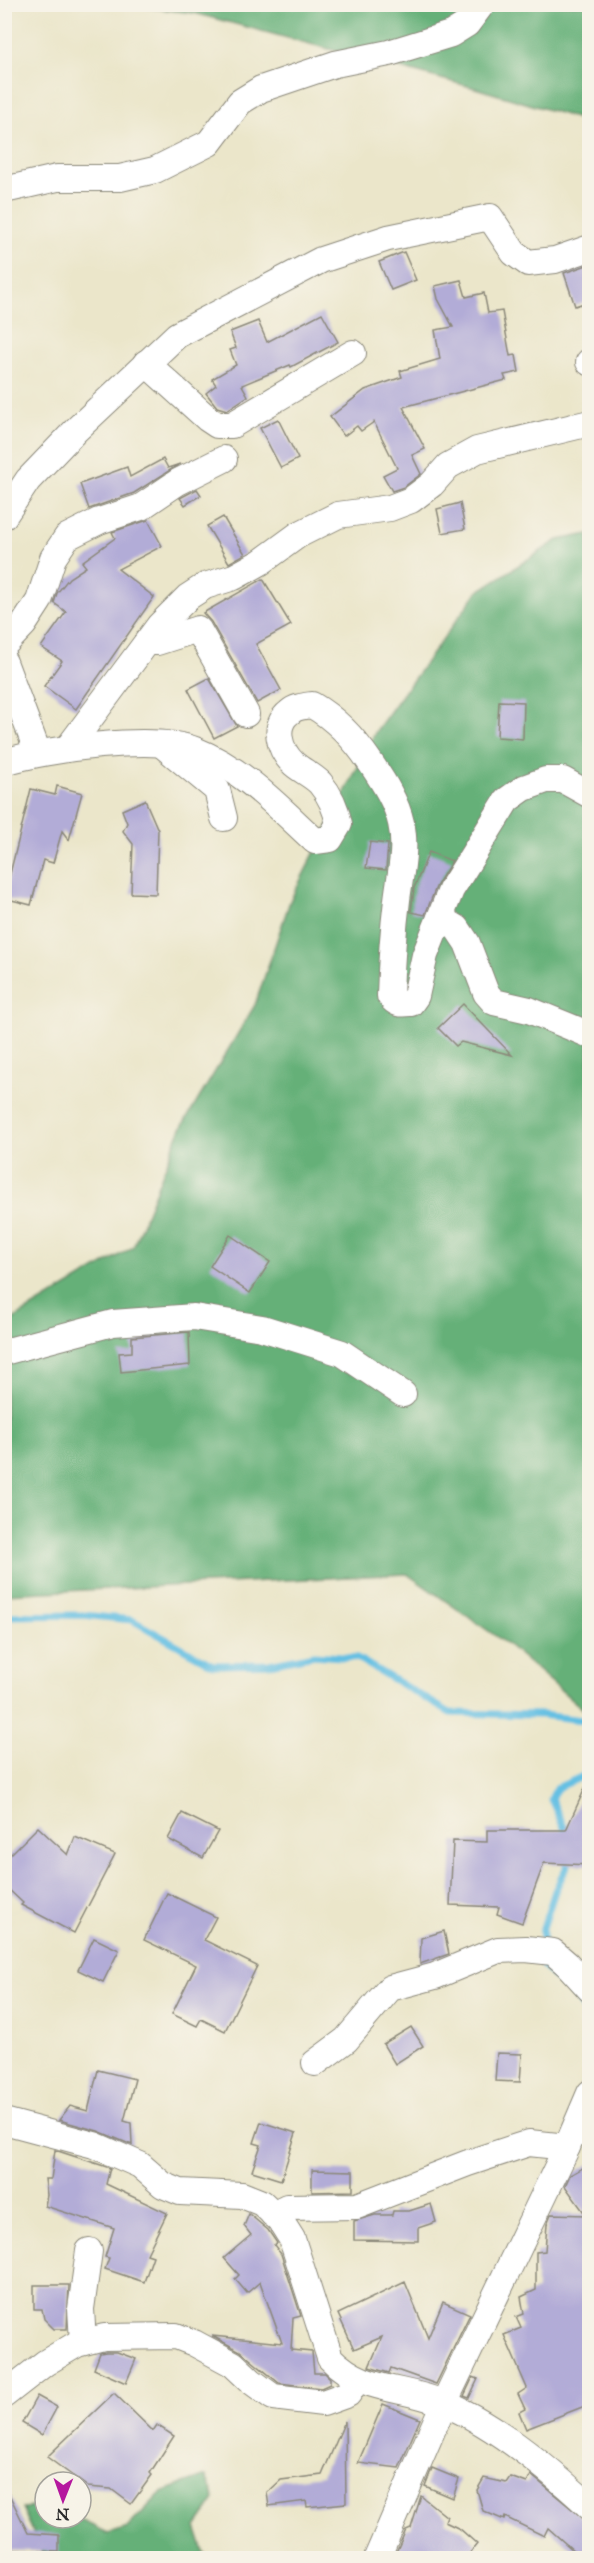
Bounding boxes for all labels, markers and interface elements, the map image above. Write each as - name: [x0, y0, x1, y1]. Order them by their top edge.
- north arrow: [33, 2470, 93, 2530]
- text: N: [55, 2505, 70, 2524]

